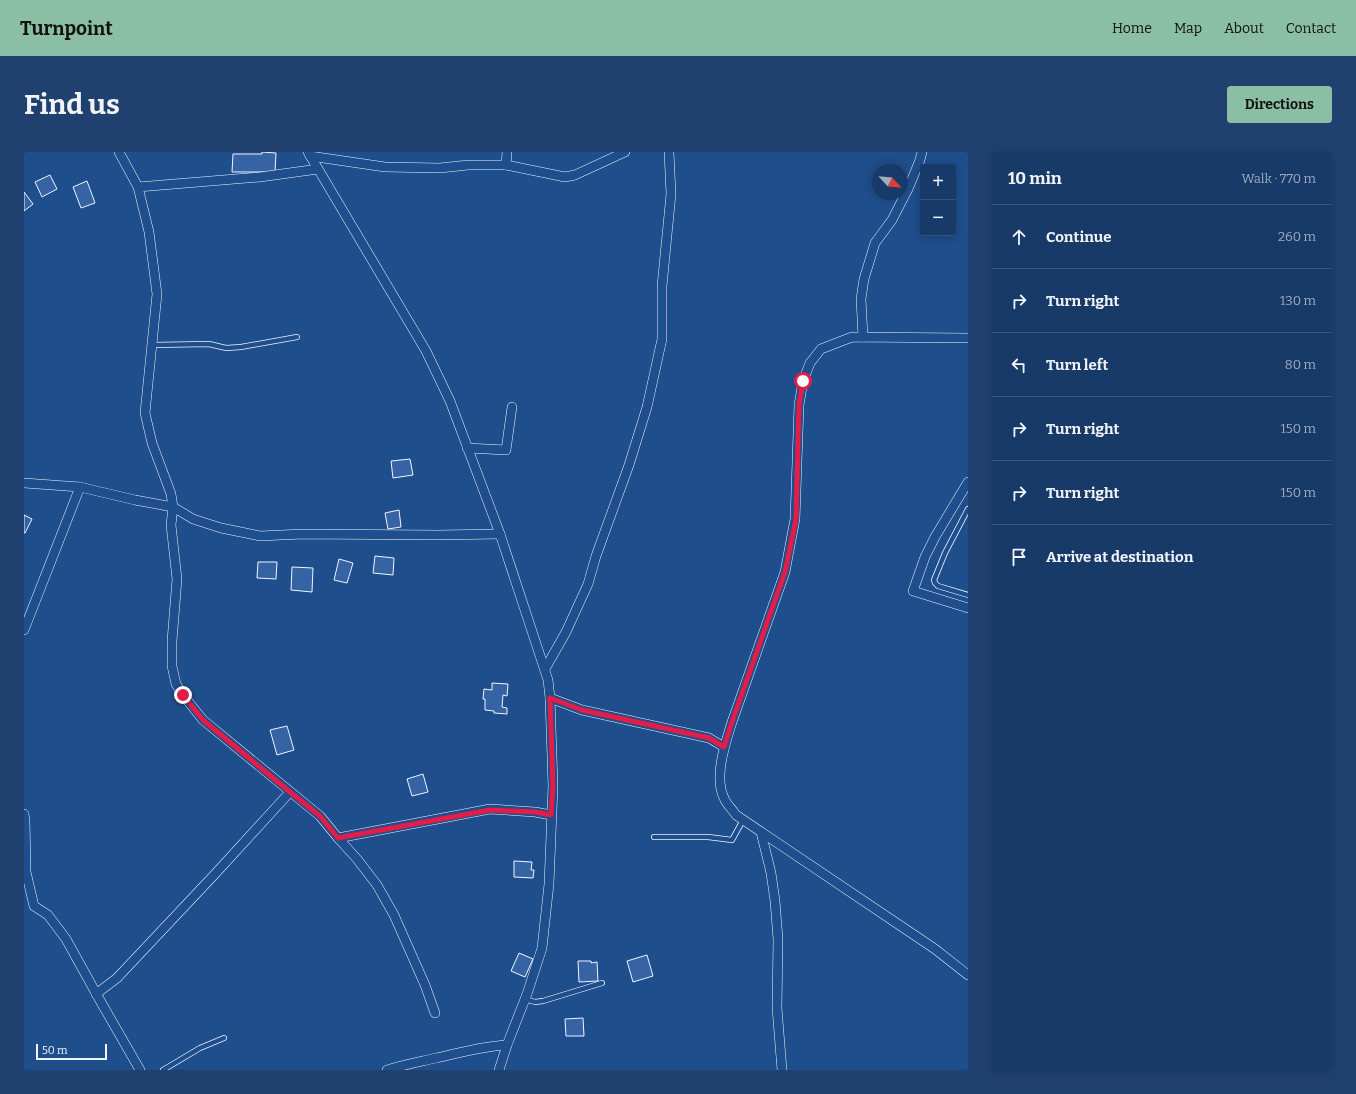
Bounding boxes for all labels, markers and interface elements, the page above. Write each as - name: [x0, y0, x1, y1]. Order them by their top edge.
- text: Turnpoint: [20, 17, 113, 40]
- text: Home: [1112, 20, 1152, 37]
- text: Map: [1174, 20, 1202, 37]
- text: About: [1224, 20, 1264, 37]
- text: Contact: [1286, 20, 1336, 37]
- button: Directions: [1227, 86, 1332, 123]
- text: Find us: [24, 88, 120, 121]
- north arrow: [872, 164, 908, 200]
- map controls: [920, 164, 956, 236]
- button: +: [920, 164, 956, 200]
- text: 10 min: [1008, 168, 1062, 189]
- text: Walk · 770 m: [1241, 171, 1316, 186]
- button: −: [920, 200, 956, 236]
- icon: ahead: [1008, 226, 1030, 248]
- text: Continue: [1046, 228, 1112, 246]
- text: 260 m: [1278, 229, 1316, 244]
- icon: right: [1008, 290, 1030, 312]
- text: Turn right: [1046, 292, 1119, 310]
- text: 130 m: [1280, 293, 1316, 308]
- icon: left: [1008, 354, 1030, 376]
- text: Turn left: [1046, 356, 1108, 374]
- text: 80 m: [1285, 357, 1316, 372]
- route start: [794, 372, 812, 390]
- icon: right: [1008, 418, 1030, 440]
- text: Turn right: [1046, 420, 1119, 438]
- text: 150 m: [1280, 421, 1316, 436]
- icon: right: [1008, 482, 1030, 504]
- text: Turn right: [1046, 484, 1119, 502]
- text: 150 m: [1280, 485, 1316, 500]
- icon: arrive: [1008, 546, 1030, 568]
- text: Arrive at destination: [1046, 548, 1193, 566]
- route end: [174, 686, 192, 704]
- scale bar: [36, 1042, 107, 1061]
- text: 50 m: [42, 1044, 68, 1057]

